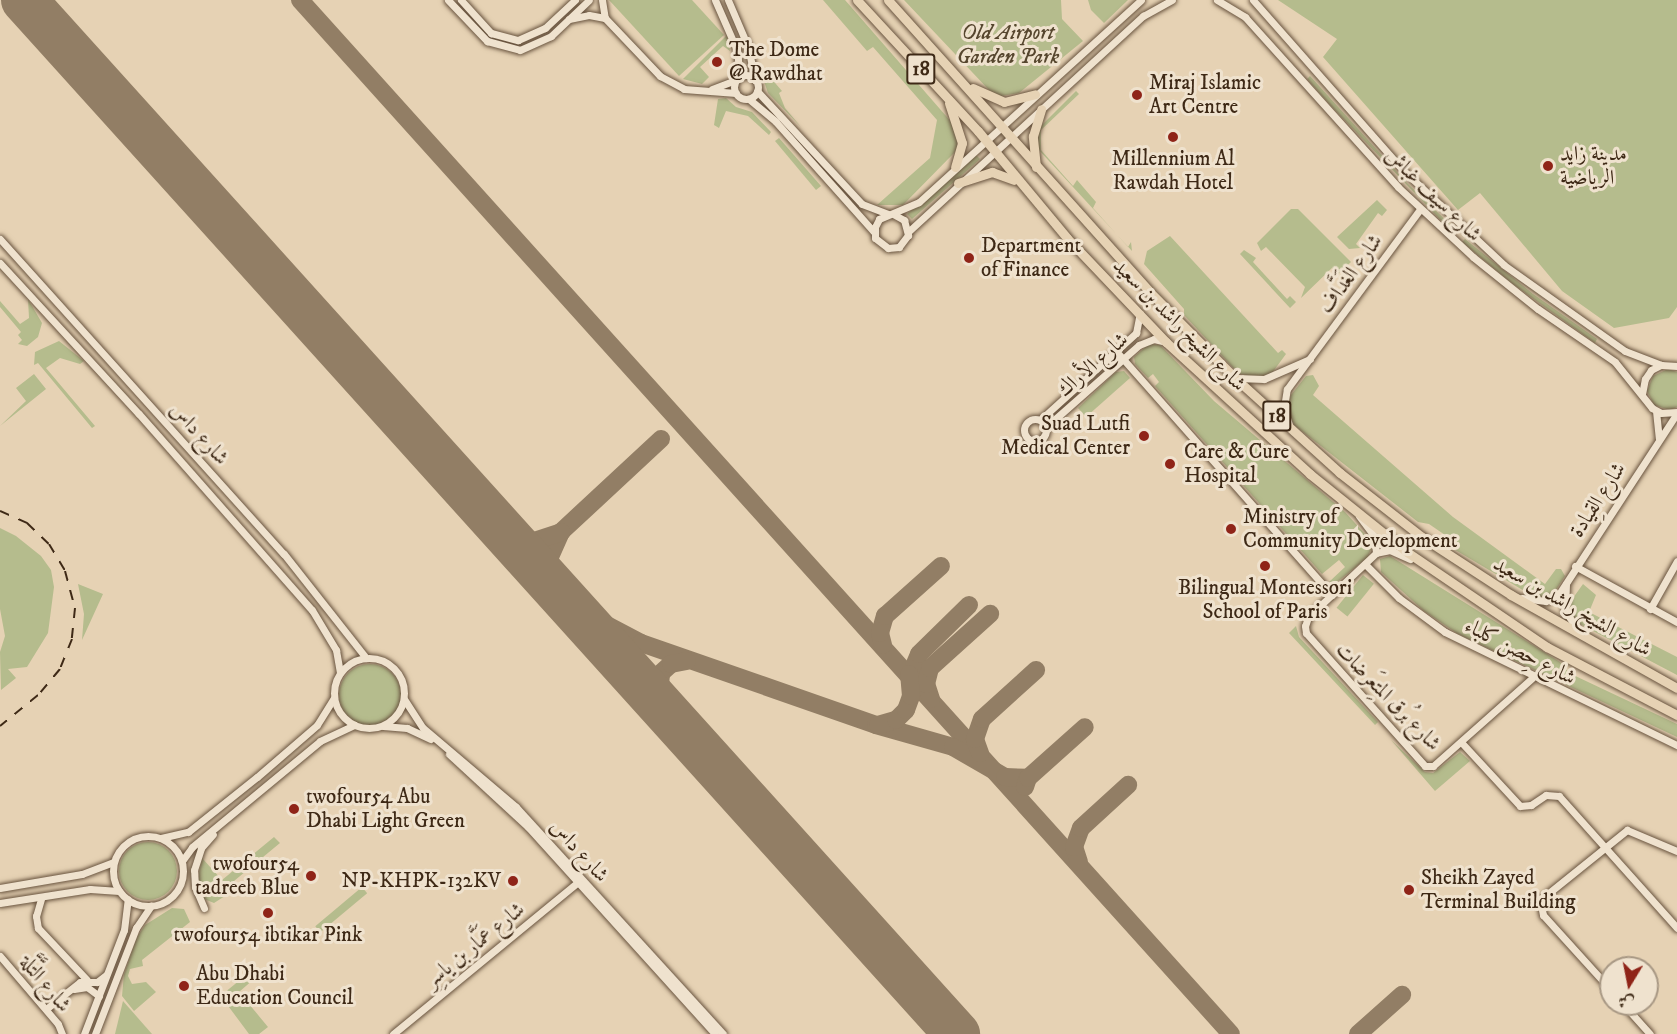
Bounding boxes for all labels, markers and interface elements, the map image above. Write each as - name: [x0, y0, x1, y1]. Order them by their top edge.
- park label: Old Airport Garden Park: [957, 20, 1059, 70]
- place label: The Dome @ Rawdhat: [729, 37, 823, 87]
- road number: 18: [906, 52, 936, 86]
- marker: The Dome @ Rawdhat: [710, 55, 724, 69]
- place label: Miraj Islamic Art Centre: [1149, 70, 1261, 120]
- marker: Miraj Islamic Art Centre: [1130, 88, 1144, 102]
- marker: Millennium Al Rawdah Hotel: [1166, 130, 1180, 144]
- place label: مدينة زايد الرياضية: [1560, 141, 1627, 191]
- street label: شارع سيف غباش: [1380, 143, 1486, 247]
- place label: Millennium Al Rawdah Hotel: [1111, 146, 1235, 196]
- marker: مدينة زايد الرياضية: [1541, 159, 1555, 173]
- street label: شارع الغَدَّاف: [1314, 229, 1388, 319]
- place label: Department of Finance: [981, 233, 1081, 283]
- marker: Department of Finance: [962, 251, 976, 265]
- street label: شارع الشيخ راشد بن سعيد: [1107, 253, 1251, 397]
- street label: شارع الأراك: [1052, 327, 1134, 403]
- street label: شارع داس: [164, 397, 234, 471]
- road number: 18: [1262, 399, 1292, 433]
- place label: Suad Lutfi Medical Center: [1001, 411, 1130, 461]
- marker: Suad Lutfi Medical Center: [1135, 427, 1153, 445]
- place label: Care & Cure Hospital: [1184, 439, 1289, 489]
- marker: Care & Cure Hospital: [1161, 455, 1179, 473]
- street label: شارع القِيادة: [1564, 458, 1632, 542]
- place label: Ministry of Community Development: [1243, 504, 1457, 554]
- marker: Ministry of Community Development: [1224, 522, 1238, 536]
- street label: شارع الشيخ راشد بن سعيد: [1489, 552, 1655, 662]
- marker: Bilingual Montessori School of Paris: [1258, 559, 1272, 573]
- place label: Bilingual Montessori School of Paris: [1178, 575, 1352, 625]
- street label: شارع حِصن كلباء: [1460, 613, 1580, 691]
- street label: شارع بُرق المِتعَرضات: [1330, 638, 1446, 756]
- place label: twofour54 Abu Dhabi Light Green: [306, 784, 465, 834]
- marker: twofour54 Abu Dhabi Light Green: [287, 802, 301, 816]
- street label: شارع داس: [544, 814, 614, 888]
- place label: twofour54 tadreeb Blue: [195, 851, 299, 901]
- place label: Sheikh Zayed Terminal Building: [1421, 865, 1575, 915]
- place label: NP-KHPK-132KV: [341, 868, 501, 894]
- marker: twofour54 tadreeb Blue: [304, 869, 318, 883]
- marker: NP-KHPK-132KV: [506, 874, 520, 888]
- marker: Sheikh Zayed Terminal Building: [1402, 883, 1416, 897]
- street label: شارع عَمَّار بن ياسِر: [420, 897, 530, 993]
- marker: twofour54 ibtikar Pink: [261, 906, 275, 920]
- place label: twofour54 ibtikar Pink: [174, 922, 362, 948]
- street label: شارع التَّلَّة: [14, 950, 76, 1018]
- north arrow: [1599, 956, 1659, 1016]
- place label: Abu Dhabi Education Council: [196, 961, 353, 1011]
- marker: Abu Dhabi Education Council: [177, 979, 191, 993]
- text: ش: [1617, 991, 1636, 1013]

